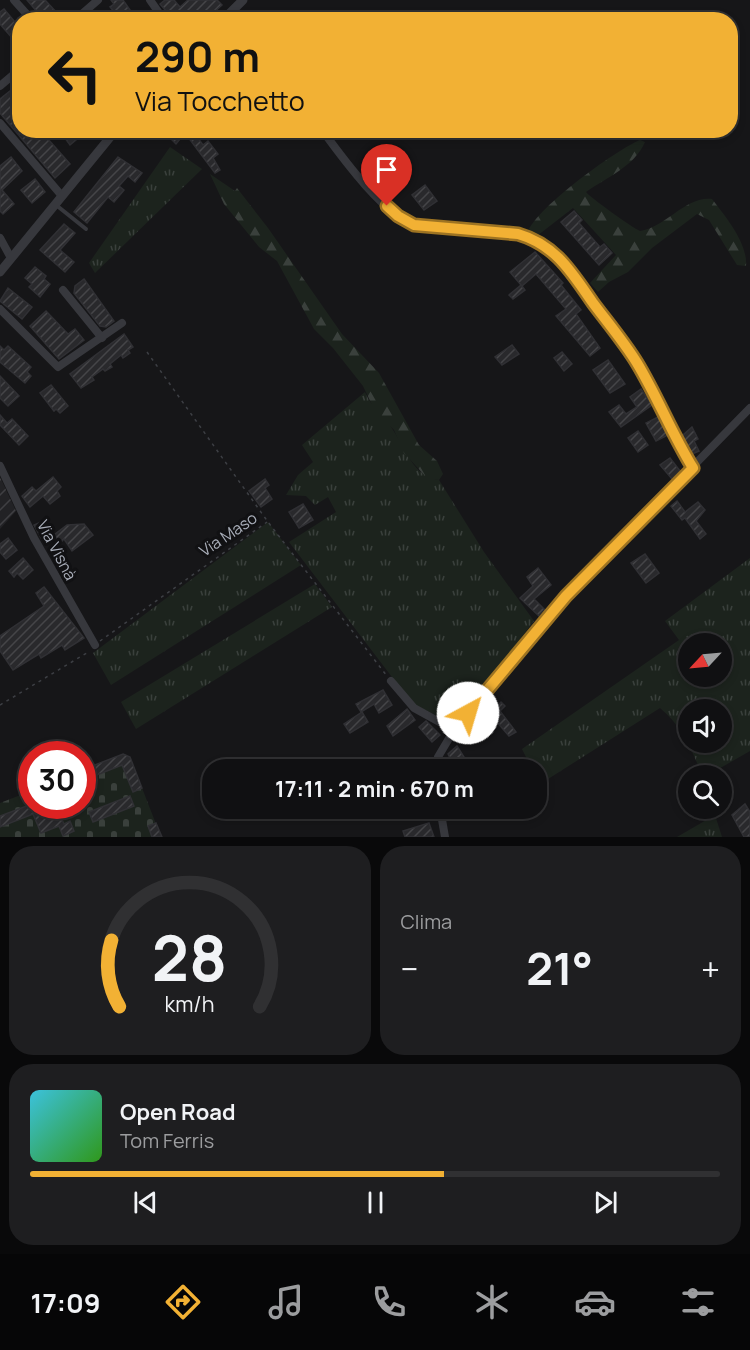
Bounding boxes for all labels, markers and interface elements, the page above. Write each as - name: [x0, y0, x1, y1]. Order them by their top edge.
- text: 290 m: [135, 27, 260, 85]
- icon: left: [36, 36, 114, 114]
- text: Via Tocchetto: [135, 82, 305, 119]
- pin: [361, 144, 412, 206]
- icon: arrive: [370, 153, 403, 186]
- street label: Via Maso: [195, 507, 261, 561]
- street label: Via Visnà: [32, 516, 82, 584]
- north arrow: [678, 633, 732, 687]
- map controls: [678, 633, 732, 819]
- position arrow: [436, 681, 500, 745]
- button: sound: [678, 699, 732, 753]
- speed limit sign: 30: [18, 741, 96, 819]
- button: search: [678, 765, 732, 819]
- text: 17:11 · 2 min · 670 m: [275, 774, 474, 804]
- text: Clima: [401, 908, 452, 935]
- text: 28: [152, 914, 227, 1000]
- text: 21°: [526, 937, 593, 999]
- text: −: [401, 946, 418, 991]
- text: +: [701, 946, 720, 991]
- text: km/h: [165, 990, 215, 1019]
- text: Open Road: [120, 1097, 235, 1127]
- text: Tom Ferris: [120, 1127, 214, 1154]
- icon: previous: [129, 1186, 162, 1219]
- icon: pause: [359, 1186, 392, 1219]
- icon: next: [589, 1186, 622, 1219]
- icon: directions: [162, 1281, 204, 1323]
- icon: music: [265, 1281, 307, 1323]
- icon: phone: [368, 1281, 410, 1323]
- icon: climate: [471, 1281, 513, 1323]
- icon: car: [574, 1281, 616, 1323]
- icon: filters: [677, 1281, 719, 1323]
- text: 17:09: [31, 1284, 101, 1321]

